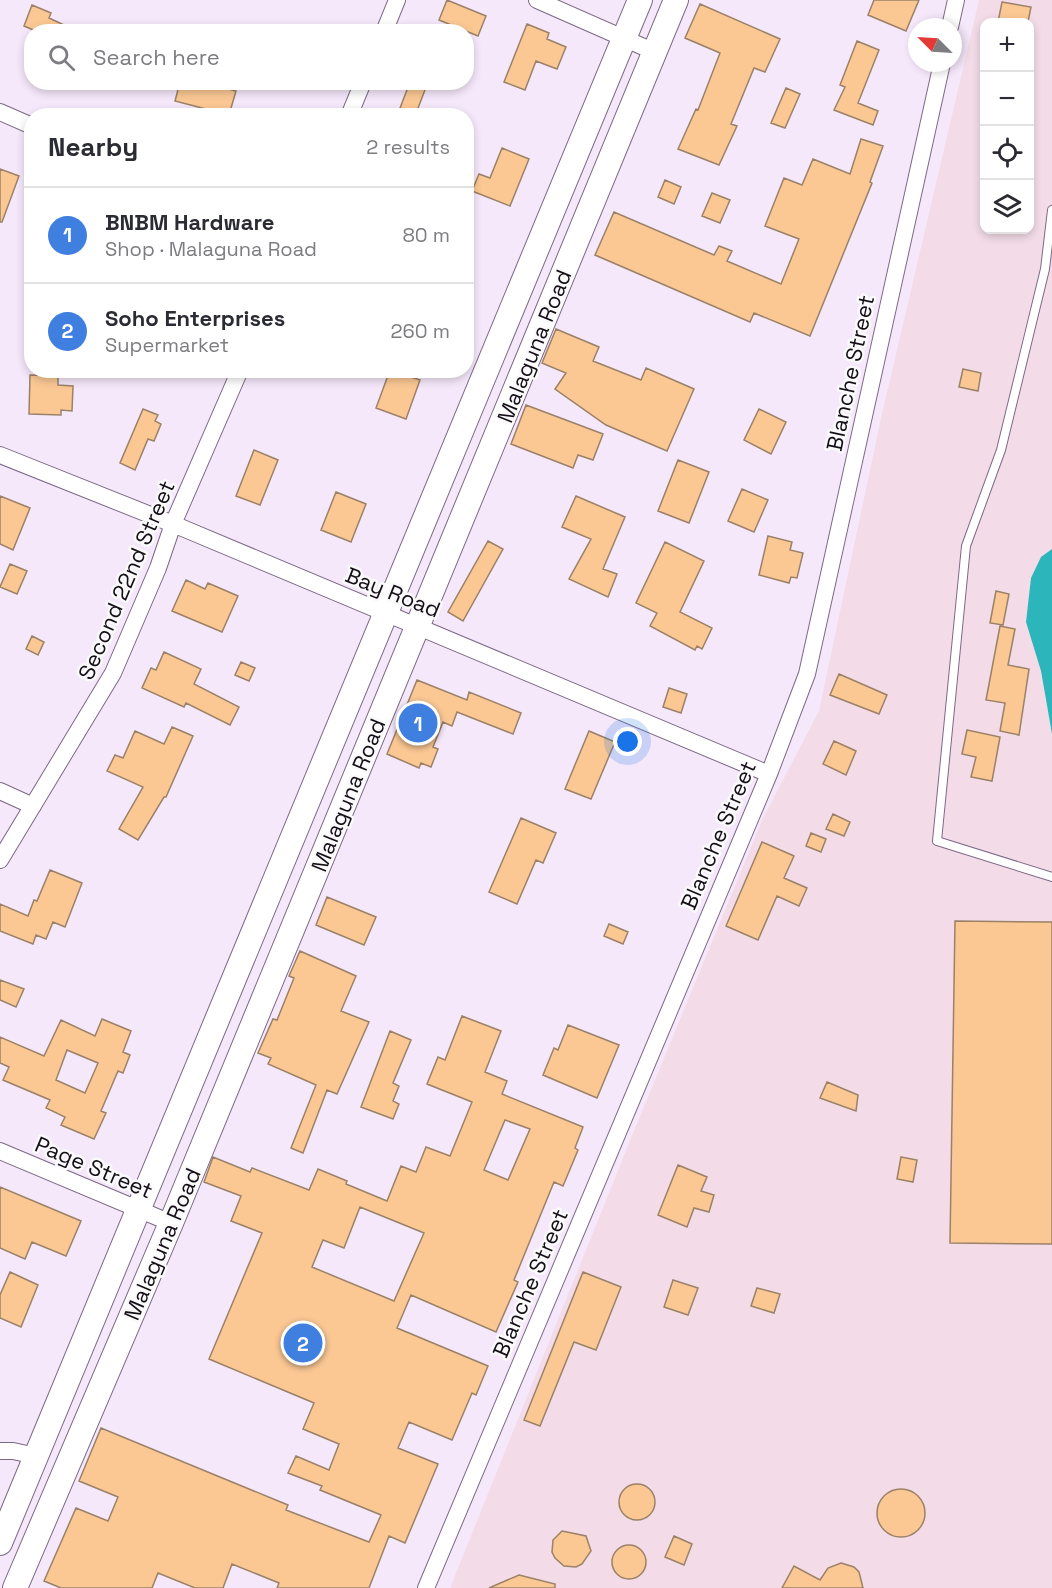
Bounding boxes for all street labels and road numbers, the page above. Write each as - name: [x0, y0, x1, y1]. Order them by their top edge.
- street label: Malaguna Road: [491, 265, 577, 427]
- street label: Blanche Street: [820, 293, 880, 453]
- street label: Second 22nd Street: [71, 476, 181, 684]
- street label: Bay Road: [341, 560, 445, 624]
- street label: Malaguna Road: [305, 714, 391, 876]
- street label: Blanche Street: [674, 757, 762, 913]
- street label: Page Street: [31, 1130, 157, 1204]
- street label: Malaguna Road: [117, 1164, 207, 1324]
- street label: Blanche Street: [486, 1205, 574, 1361]

